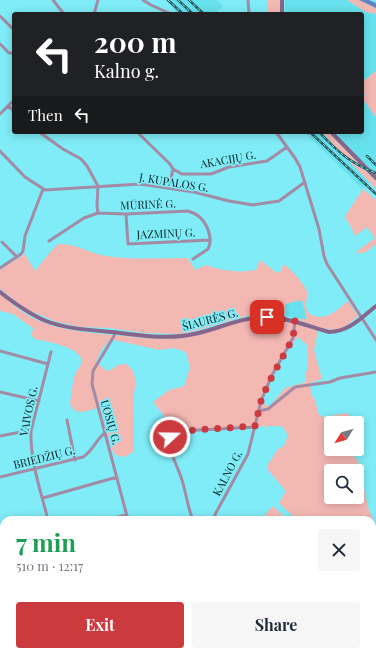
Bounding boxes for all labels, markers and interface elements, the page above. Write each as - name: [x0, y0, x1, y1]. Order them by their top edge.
- text: 200 m: [94, 23, 177, 60]
- icon: left: [28, 28, 80, 80]
- text: Kalno g.: [94, 59, 159, 83]
- icon: left: [71, 104, 93, 126]
- text: Then: [28, 105, 63, 125]
- street label: AKACIJŲ G.: [198, 147, 257, 171]
- street label: J. KUPALOS G.: [137, 169, 210, 195]
- street label: MŪRINĖ G.: [120, 196, 176, 212]
- street label: JAZMINŲ G.: [135, 224, 196, 242]
- pin: [250, 300, 284, 334]
- street label: ŠIAURĖS G.: [180, 304, 240, 334]
- icon: arrive: [256, 306, 278, 328]
- street label: VAIVOS G.: [15, 384, 41, 438]
- street label: UOSIŲ G.: [97, 398, 125, 446]
- position arrow: [149, 416, 191, 458]
- north arrow: [324, 416, 364, 456]
- map controls: [324, 416, 364, 504]
- street label: BRIEDŽIŲ G.: [11, 442, 77, 472]
- street label: KALNO G.: [209, 447, 245, 498]
- button: search: [324, 464, 364, 504]
- text: 7 min: [16, 526, 76, 558]
- button: close: [318, 529, 360, 571]
- text: 510 m · 12:17: [16, 557, 83, 574]
- button: Exit: [16, 602, 184, 648]
- button: Share: [192, 602, 360, 648]

